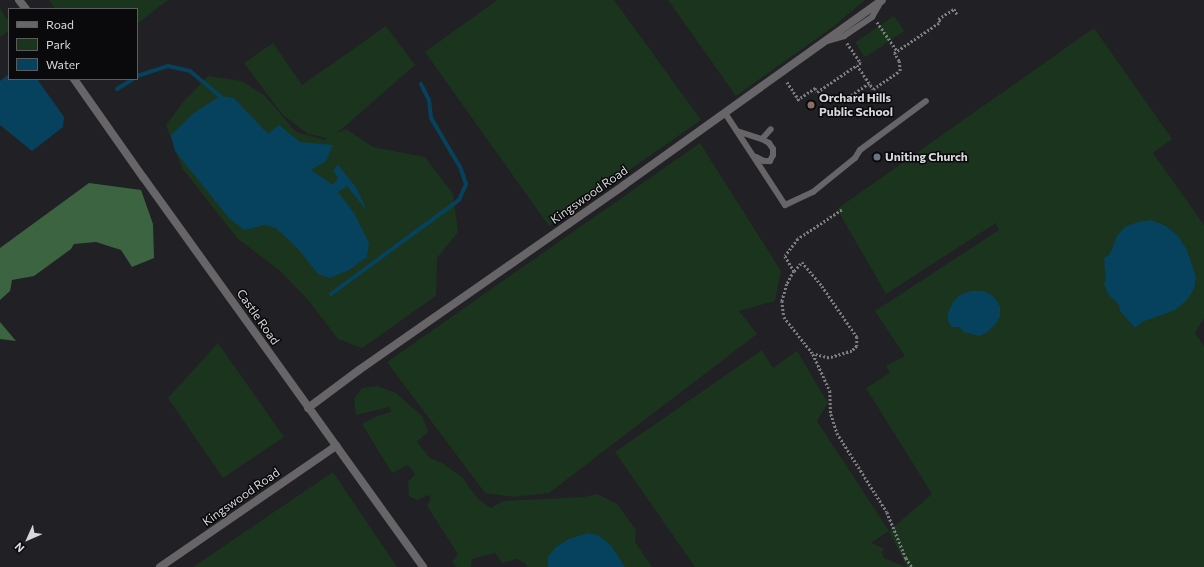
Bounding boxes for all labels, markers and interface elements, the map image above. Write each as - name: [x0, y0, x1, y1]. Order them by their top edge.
- legend: [8, 8, 138, 80]
- text: Road: [46, 17, 74, 31]
- text: Park: [46, 37, 71, 51]
- text: Water: [46, 57, 80, 71]
- place label: Orchard Hills Public School: [819, 91, 893, 119]
- marker: Orchard Hills Public School: [806, 100, 816, 110]
- place label: Uniting Church: [885, 150, 968, 164]
- marker: Uniting Church: [872, 152, 882, 162]
- street label: Kingswood Road: [548, 163, 630, 227]
- street label: Castle Road: [234, 286, 282, 348]
- street label: Kingswood Road: [200, 465, 282, 529]
- north arrow: [8, 519, 48, 559]
- text: N: [12, 540, 27, 555]

